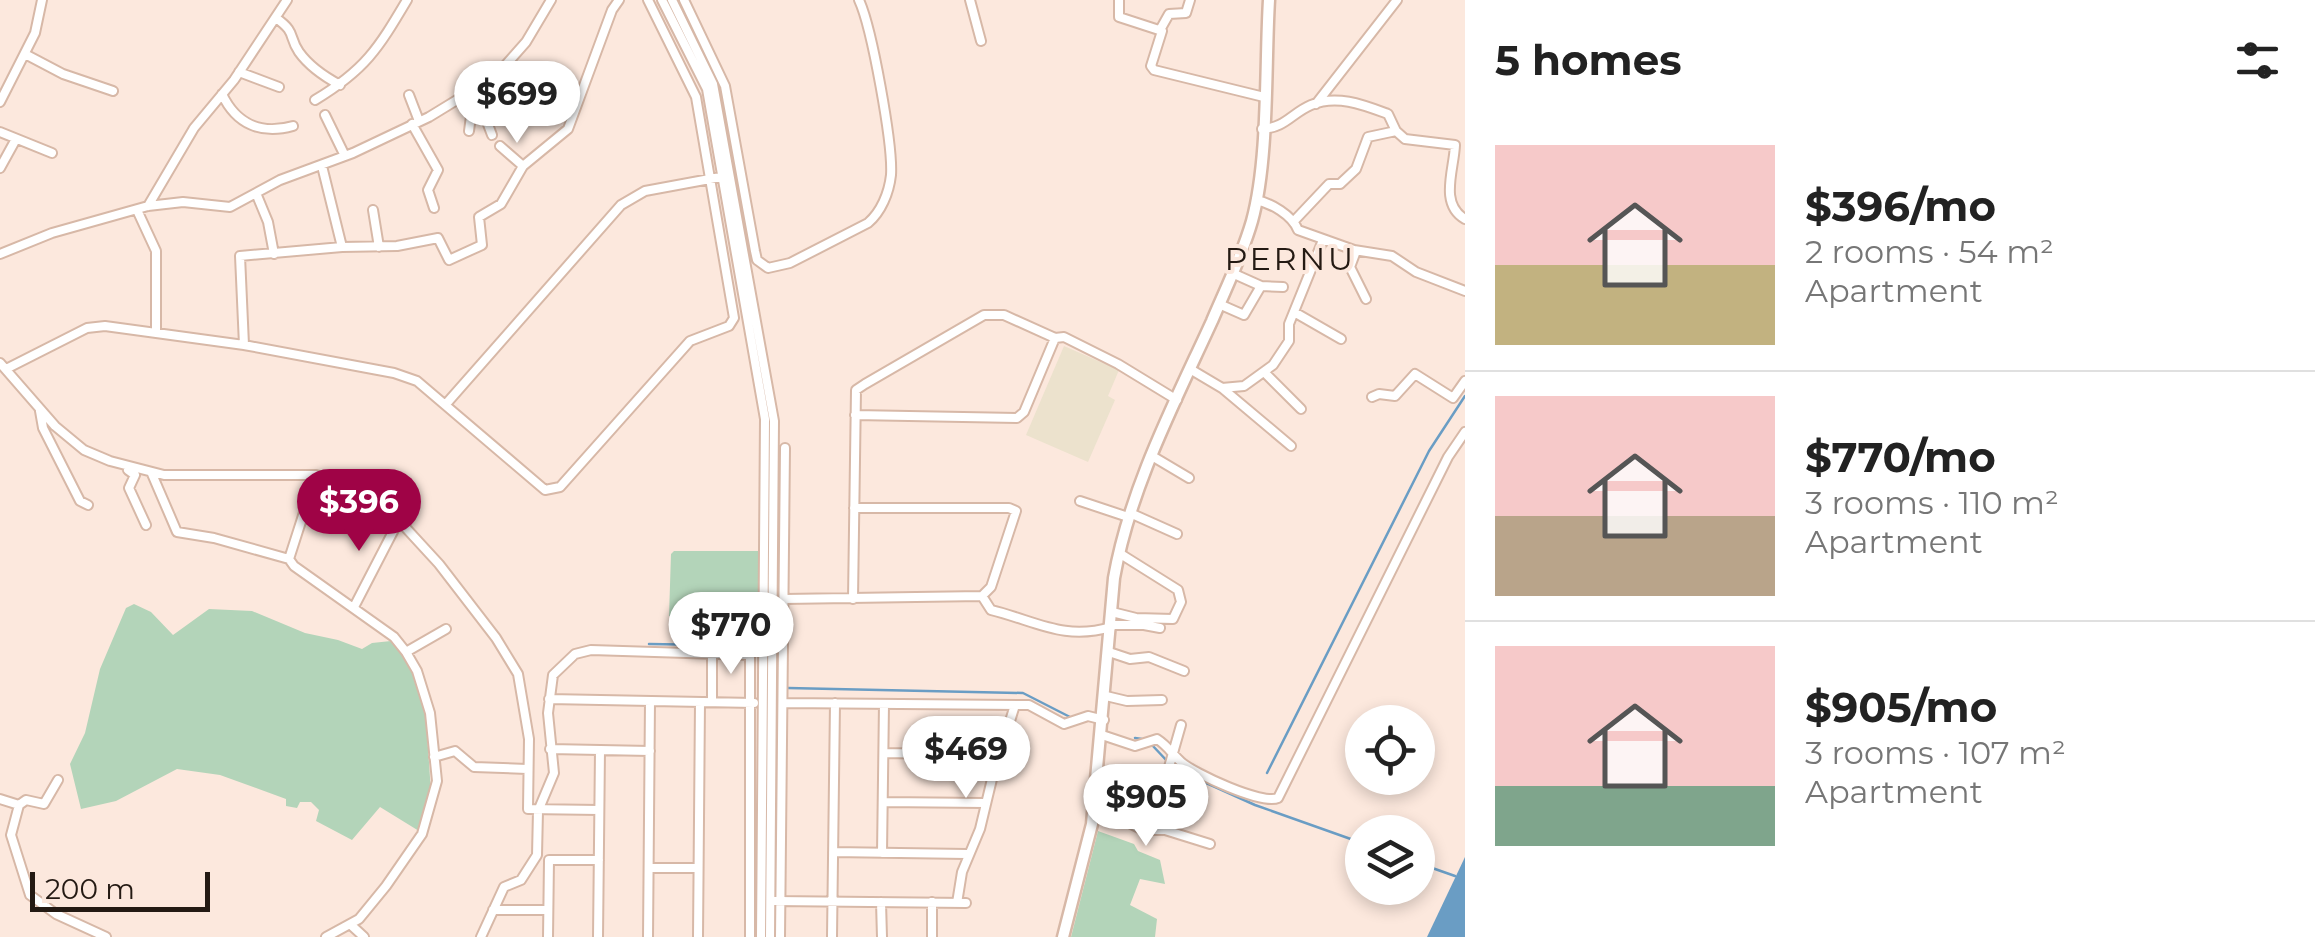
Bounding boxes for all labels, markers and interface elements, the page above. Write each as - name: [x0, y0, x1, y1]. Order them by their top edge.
- icon: filters: [2230, 33, 2285, 88]
- text: 5 homes: [1495, 34, 1682, 86]
- pin: $699: [458, 61, 576, 146]
- text: $699: [476, 74, 558, 113]
- text: $396/mo: [1805, 180, 1996, 232]
- icon: home: [1575, 185, 1695, 305]
- text: 2 rooms · 54 m²: [1805, 232, 2054, 271]
- district label: PERNU: [1224, 239, 1356, 278]
- text: Apartment: [1805, 271, 1983, 310]
- text: $770/mo: [1805, 431, 1996, 483]
- icon: home: [1575, 436, 1695, 556]
- pin: $396: [300, 469, 418, 554]
- text: $396: [319, 482, 399, 521]
- text: 3 rooms · 110 m²: [1805, 483, 2059, 522]
- text: Apartment: [1805, 522, 1983, 561]
- pin: $770: [672, 592, 790, 677]
- text: $770: [691, 605, 771, 644]
- text: $905/mo: [1805, 681, 1997, 733]
- icon: home: [1575, 686, 1695, 806]
- map controls: [1345, 705, 1435, 905]
- button: locate: [1345, 705, 1435, 795]
- pin: $469: [907, 716, 1025, 801]
- text: $469: [924, 729, 1008, 768]
- text: 3 rooms · 107 m²: [1805, 733, 2066, 772]
- pin: $905: [1087, 764, 1205, 849]
- text: Apartment: [1805, 772, 1983, 811]
- text: $905: [1105, 777, 1187, 816]
- button: layers: [1345, 815, 1435, 905]
- scale bar: [30, 867, 210, 912]
- text: 200 m: [45, 872, 135, 906]

